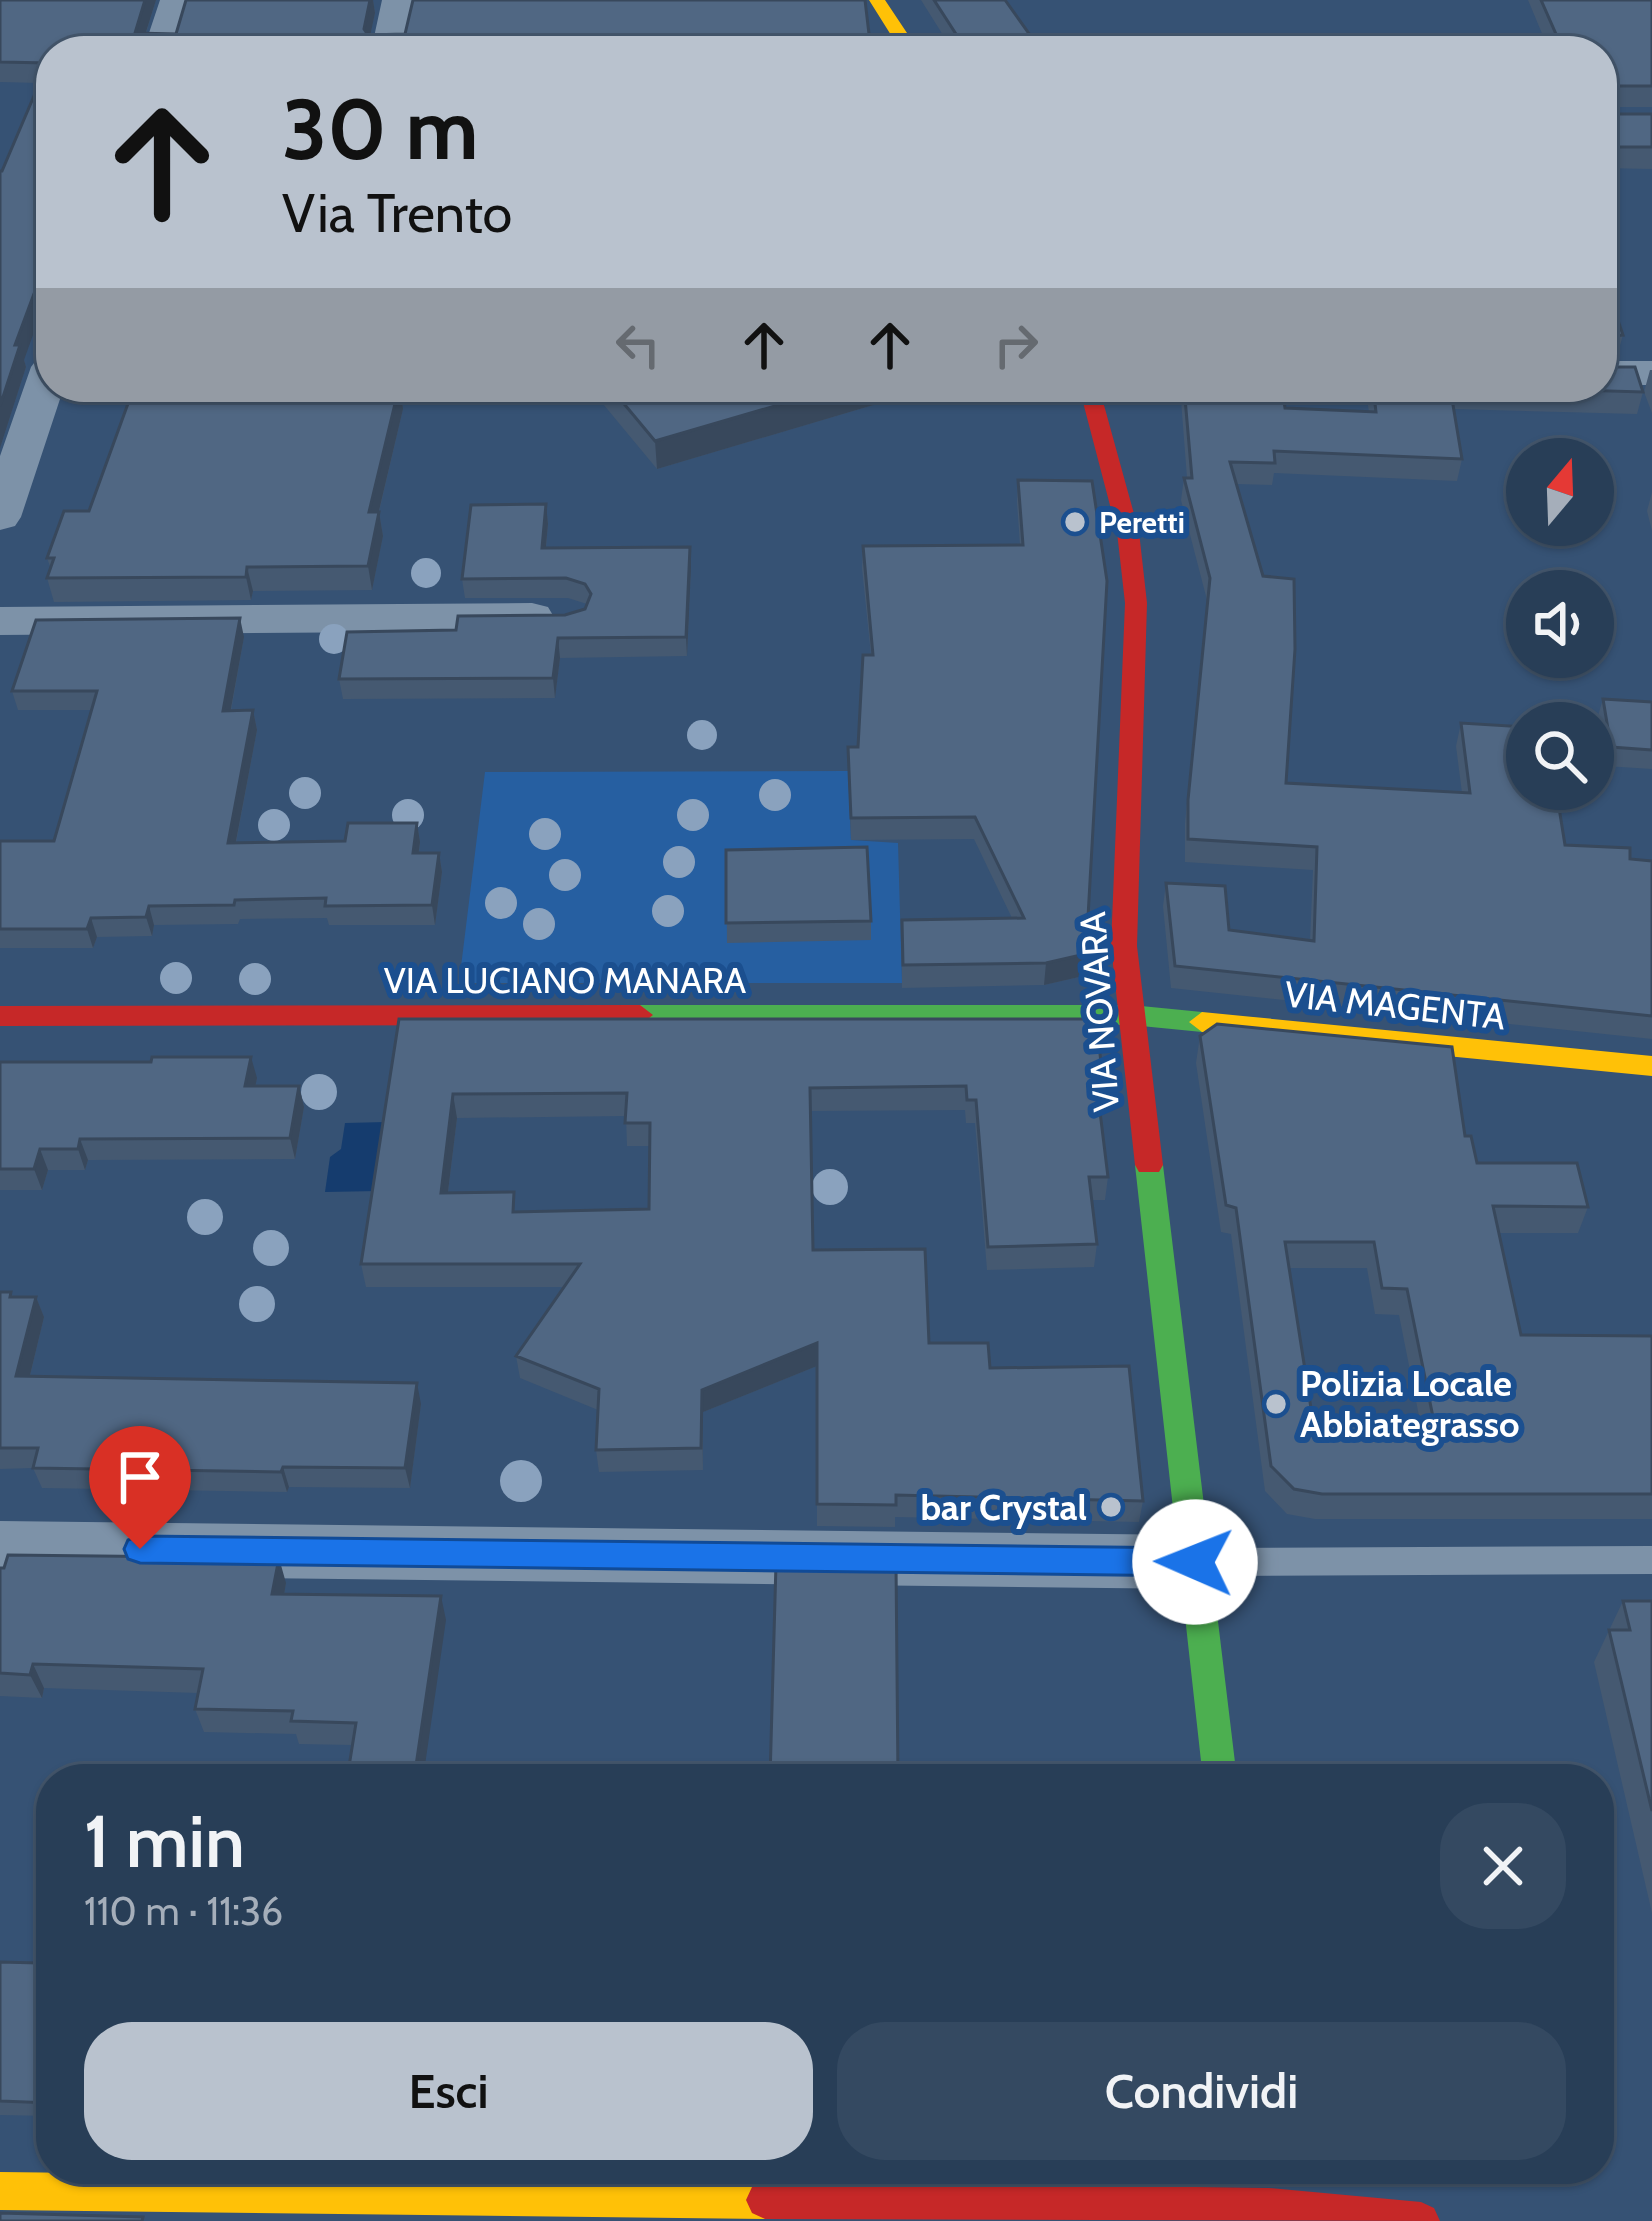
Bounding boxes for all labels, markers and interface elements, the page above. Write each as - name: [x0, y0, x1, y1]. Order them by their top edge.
- text: 30 m: [282, 78, 478, 180]
- icon: ahead: [84, 84, 240, 240]
- text: Via Trento: [282, 180, 512, 246]
- icon: left: [605, 312, 671, 378]
- icon: ahead: [731, 312, 797, 378]
- icon: ahead: [857, 312, 923, 378]
- icon: right: [983, 312, 1049, 378]
- north arrow: [1506, 438, 1614, 546]
- map controls: [1506, 438, 1614, 810]
- place label: Peretti: [1099, 504, 1185, 541]
- marker: Peretti: [1062, 509, 1088, 535]
- button: sound: [1506, 570, 1614, 678]
- button: search: [1506, 702, 1614, 810]
- street label: VIA NOVARA: [1070, 911, 1128, 1113]
- street label: VIA LUCIANO MANARA: [384, 958, 746, 1002]
- street label: VIA MAGENTA: [1283, 972, 1507, 1038]
- place label: Polizia Locale Abbiategrasso: [1300, 1361, 1519, 1446]
- marker: Polizia Locale Abbiategrasso: [1263, 1391, 1289, 1417]
- pin: [89, 1426, 191, 1549]
- icon: arrive: [107, 1444, 173, 1510]
- place label: bar Crystal: [921, 1485, 1087, 1529]
- marker: bar Crystal: [1098, 1494, 1124, 1520]
- position arrow: [1132, 1499, 1258, 1625]
- text: 1 min: [84, 1798, 245, 1885]
- button: close: [1440, 1803, 1566, 1929]
- text: 110 m · 11:36: [84, 1887, 283, 1935]
- button: Esci: [84, 2022, 813, 2160]
- button: Condividi: [837, 2022, 1566, 2160]

